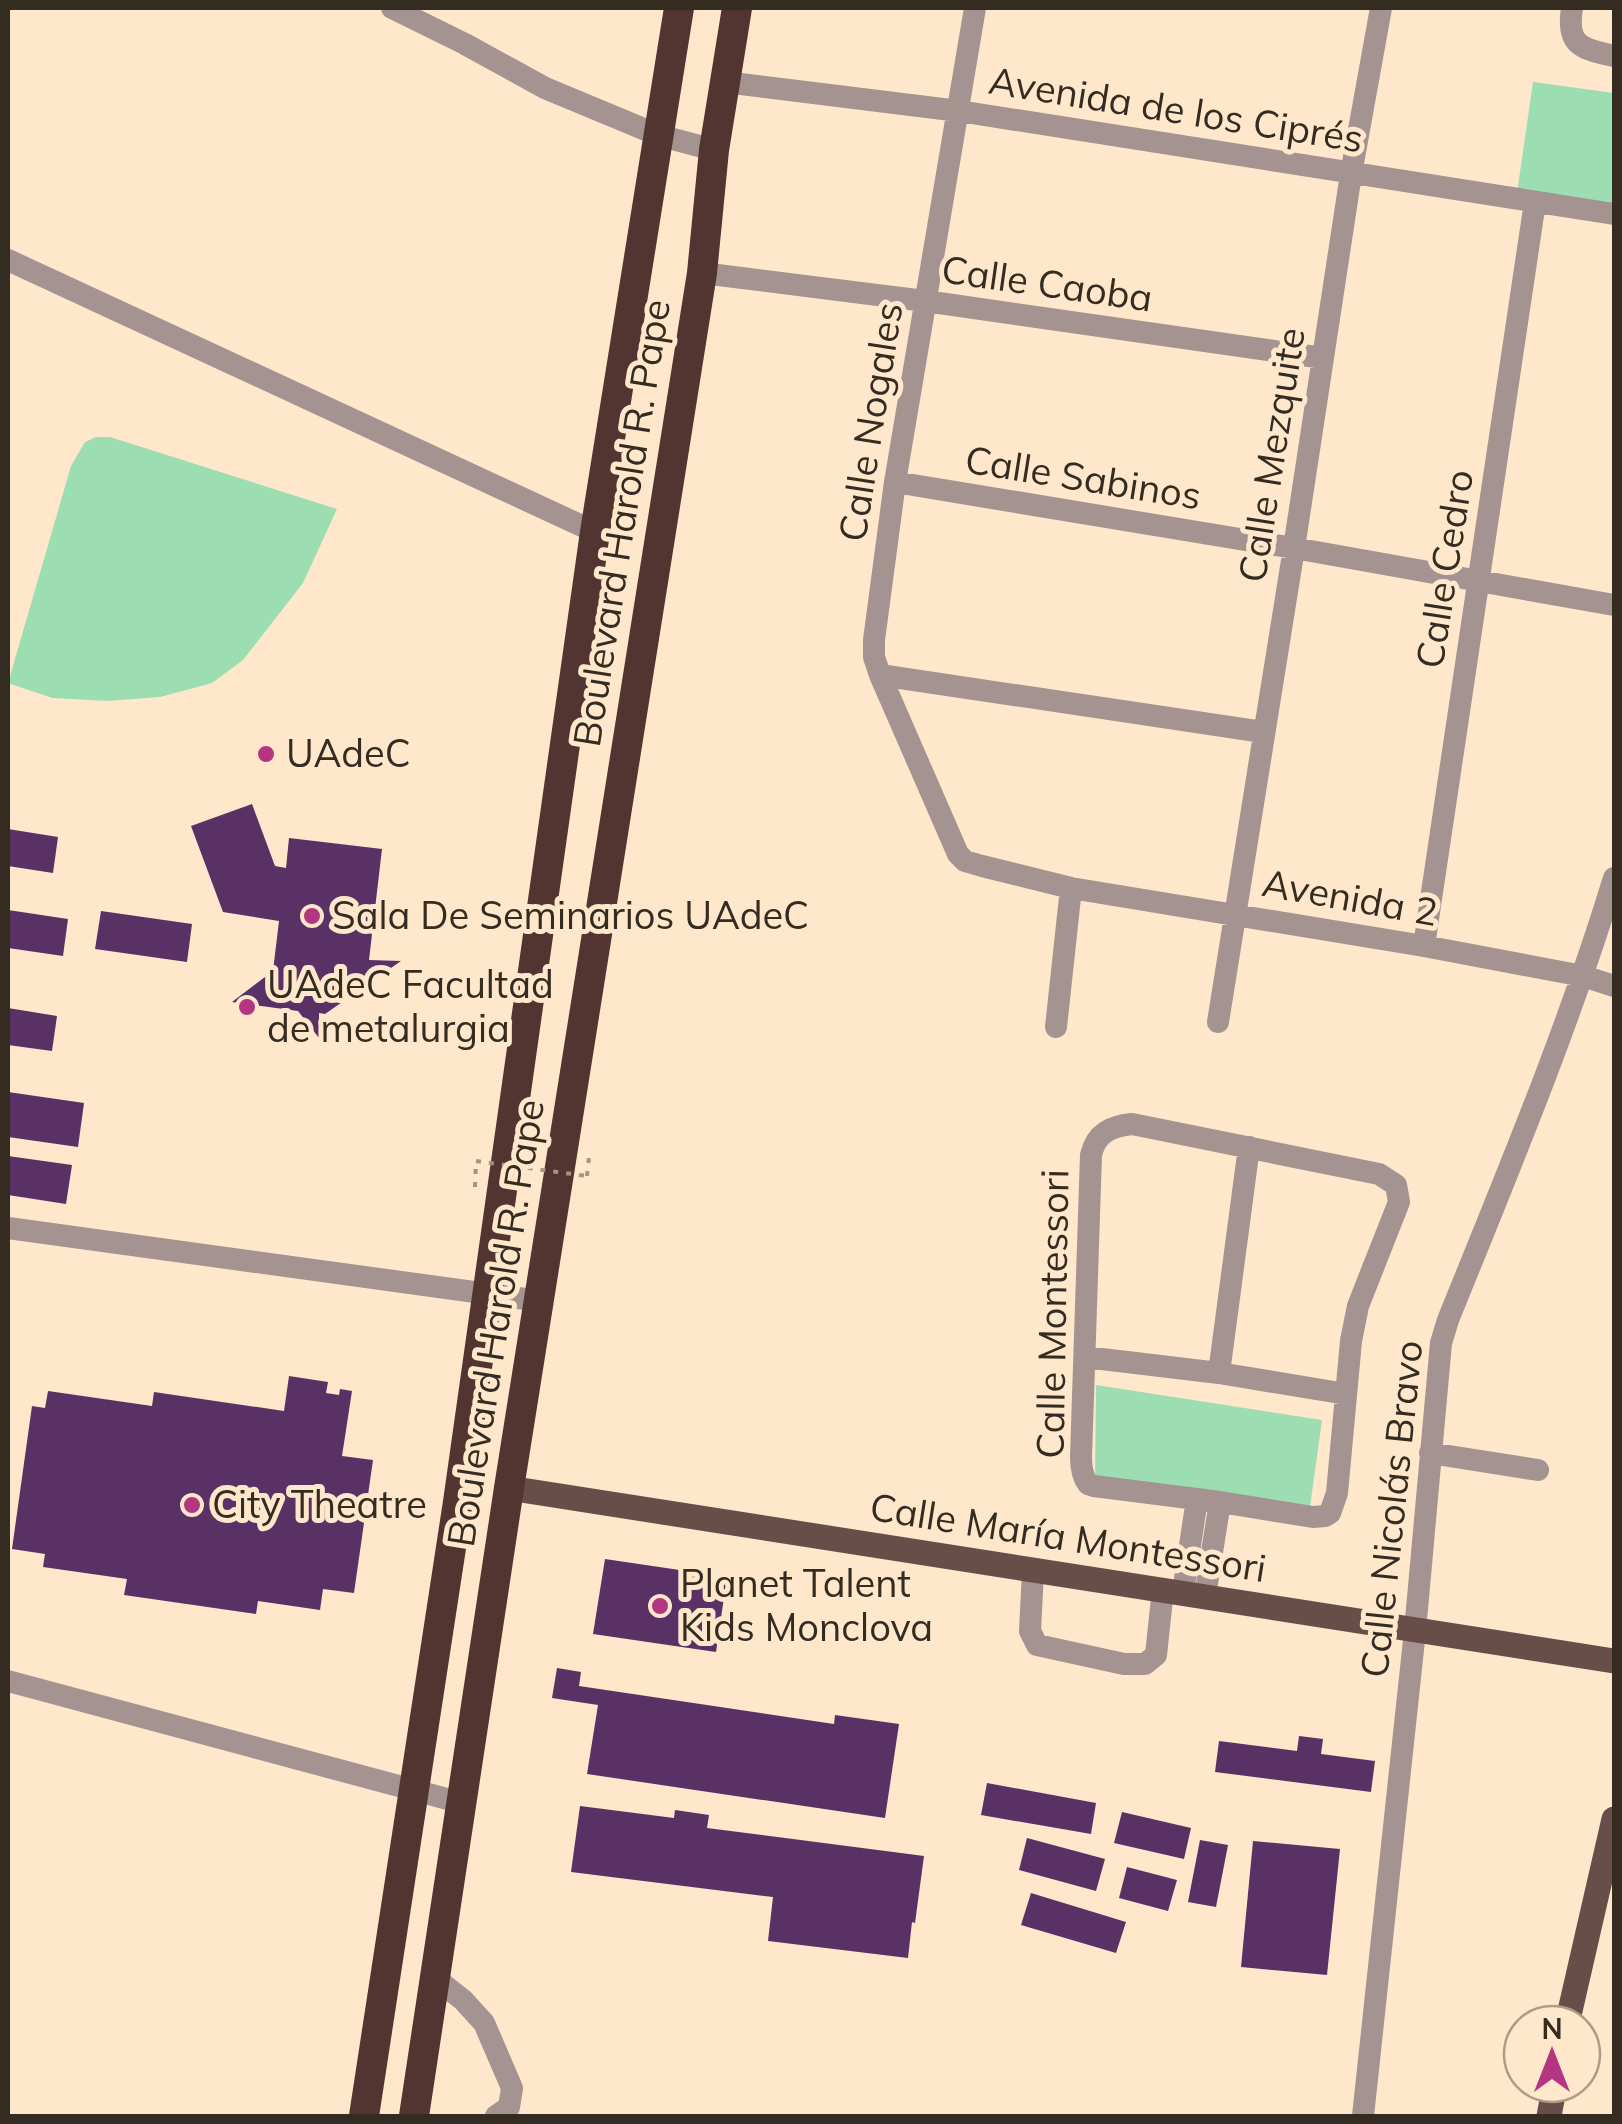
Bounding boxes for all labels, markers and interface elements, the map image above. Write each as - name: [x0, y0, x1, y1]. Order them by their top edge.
- street label: Avenida de los Ciprés: [986, 56, 1367, 162]
- street label: Calle Caoba: [939, 244, 1156, 322]
- street label: Boulevard Harold R. Pape: [562, 296, 680, 750]
- street label: Calle Nogales: [827, 299, 913, 545]
- street label: Calle Mezquite: [1227, 324, 1315, 585]
- street label: Calle Sabinos: [962, 435, 1204, 519]
- street label: Calle Cedro: [1405, 466, 1483, 671]
- place label: UAdeC: [286, 729, 411, 777]
- marker: UAdeC: [255, 743, 277, 765]
- street label: Avenida 2: [1259, 858, 1442, 936]
- place label: Sala De Seminarios UAdeC: [332, 891, 809, 939]
- marker: Sala De Seminarios UAdeC: [301, 905, 323, 927]
- place label: UAdeC Facultad de metalurgia: [267, 960, 554, 1052]
- marker: UAdeC Facultad de metalurgia: [236, 996, 258, 1018]
- street label: Boulevard Harold R. Pape: [436, 1096, 554, 1550]
- street label: Calle Montessori: [1025, 1169, 1079, 1459]
- street label: Calle Nicolás Bravo: [1349, 1338, 1433, 1680]
- place label: City Theatre: [212, 1480, 427, 1528]
- street label: Calle María Montessori: [867, 1482, 1270, 1592]
- marker: City Theatre: [181, 1494, 203, 1516]
- place label: Planet Talent Kids Monclova: [680, 1559, 933, 1651]
- marker: Planet Talent Kids Monclova: [649, 1595, 671, 1617]
- north arrow: [1502, 2004, 1602, 2104]
- text: N: [1541, 2011, 1563, 2046]

